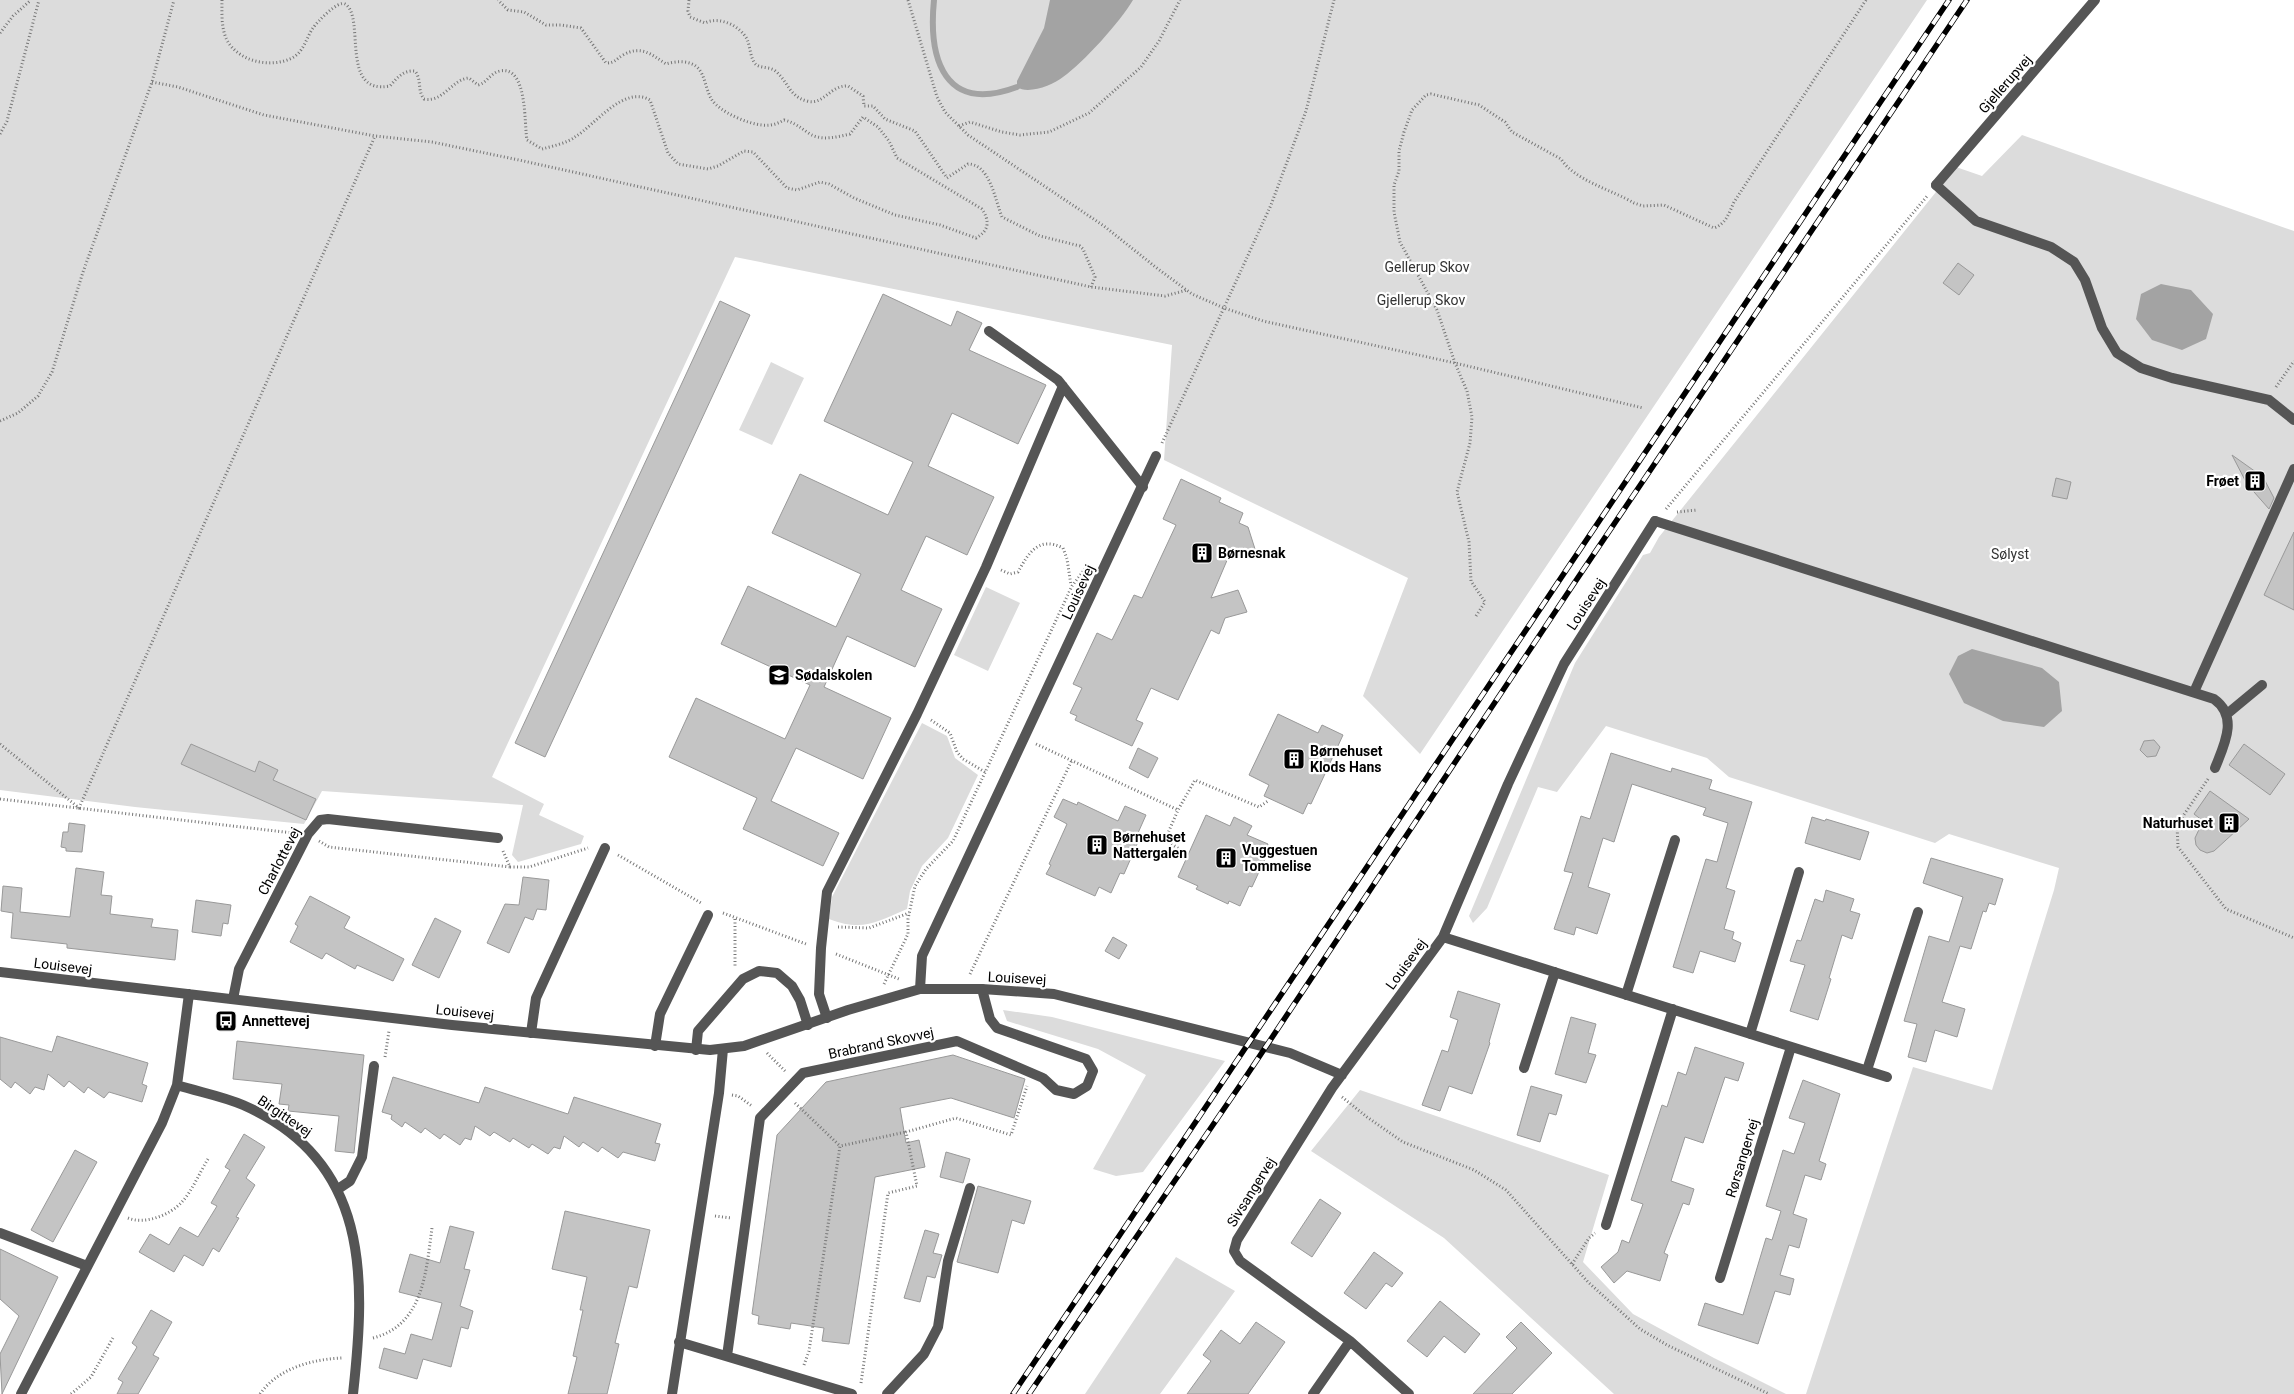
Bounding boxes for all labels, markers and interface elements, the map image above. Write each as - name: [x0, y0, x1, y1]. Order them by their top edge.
- street label: Gjellerupvej: [1975, 51, 2035, 117]
- park label: Gellerup Skov: [1384, 259, 1470, 275]
- park label: Gjellerup Skov: [1377, 292, 1465, 308]
- building icon: Frøet: [2243, 469, 2267, 493]
- place label: Frøet: [2206, 473, 2239, 489]
- building icon: Børnesnak: [1190, 541, 1214, 565]
- place label: Børnesnak: [1218, 545, 1286, 561]
- park label: Sølyst: [1991, 546, 2029, 562]
- street label: Louisevej: [1058, 562, 1098, 622]
- street label: Louisevej: [1563, 575, 1609, 633]
- school or university icon: Sødalskolen: [767, 663, 791, 687]
- place label: Sødalskolen: [795, 667, 872, 683]
- place label: Børnehuset Klods Hans: [1310, 743, 1383, 775]
- building icon: Børnehuset Klods Hans: [1282, 747, 1306, 771]
- building icon: Naturhuset: [2217, 811, 2241, 835]
- place label: Naturhuset: [2143, 815, 2213, 831]
- street label: Charlottevej: [254, 824, 304, 898]
- place label: Børnehuset Nattergalen: [1113, 829, 1187, 861]
- building icon: Børnehuset Nattergalen: [1085, 833, 1109, 857]
- place label: Vuggestuen Tommelise: [1242, 842, 1318, 874]
- building icon: Vuggestuen Tommelise: [1214, 846, 1238, 870]
- street label: Louisevej: [1382, 936, 1430, 992]
- street label: Louisevej: [33, 954, 93, 978]
- street label: Louisevej: [987, 968, 1047, 988]
- street label: Louisevej: [435, 1001, 495, 1023]
- bus stop icon: Annettevej: [214, 1009, 238, 1033]
- place label: Annettevej: [242, 1013, 310, 1029]
- street label: Brabrand Skovvej: [827, 1024, 935, 1062]
- street label: Birgittevej: [255, 1092, 315, 1140]
- street label: Rørsangervej: [1722, 1117, 1762, 1199]
- street label: Sivsangervej: [1223, 1154, 1279, 1230]

